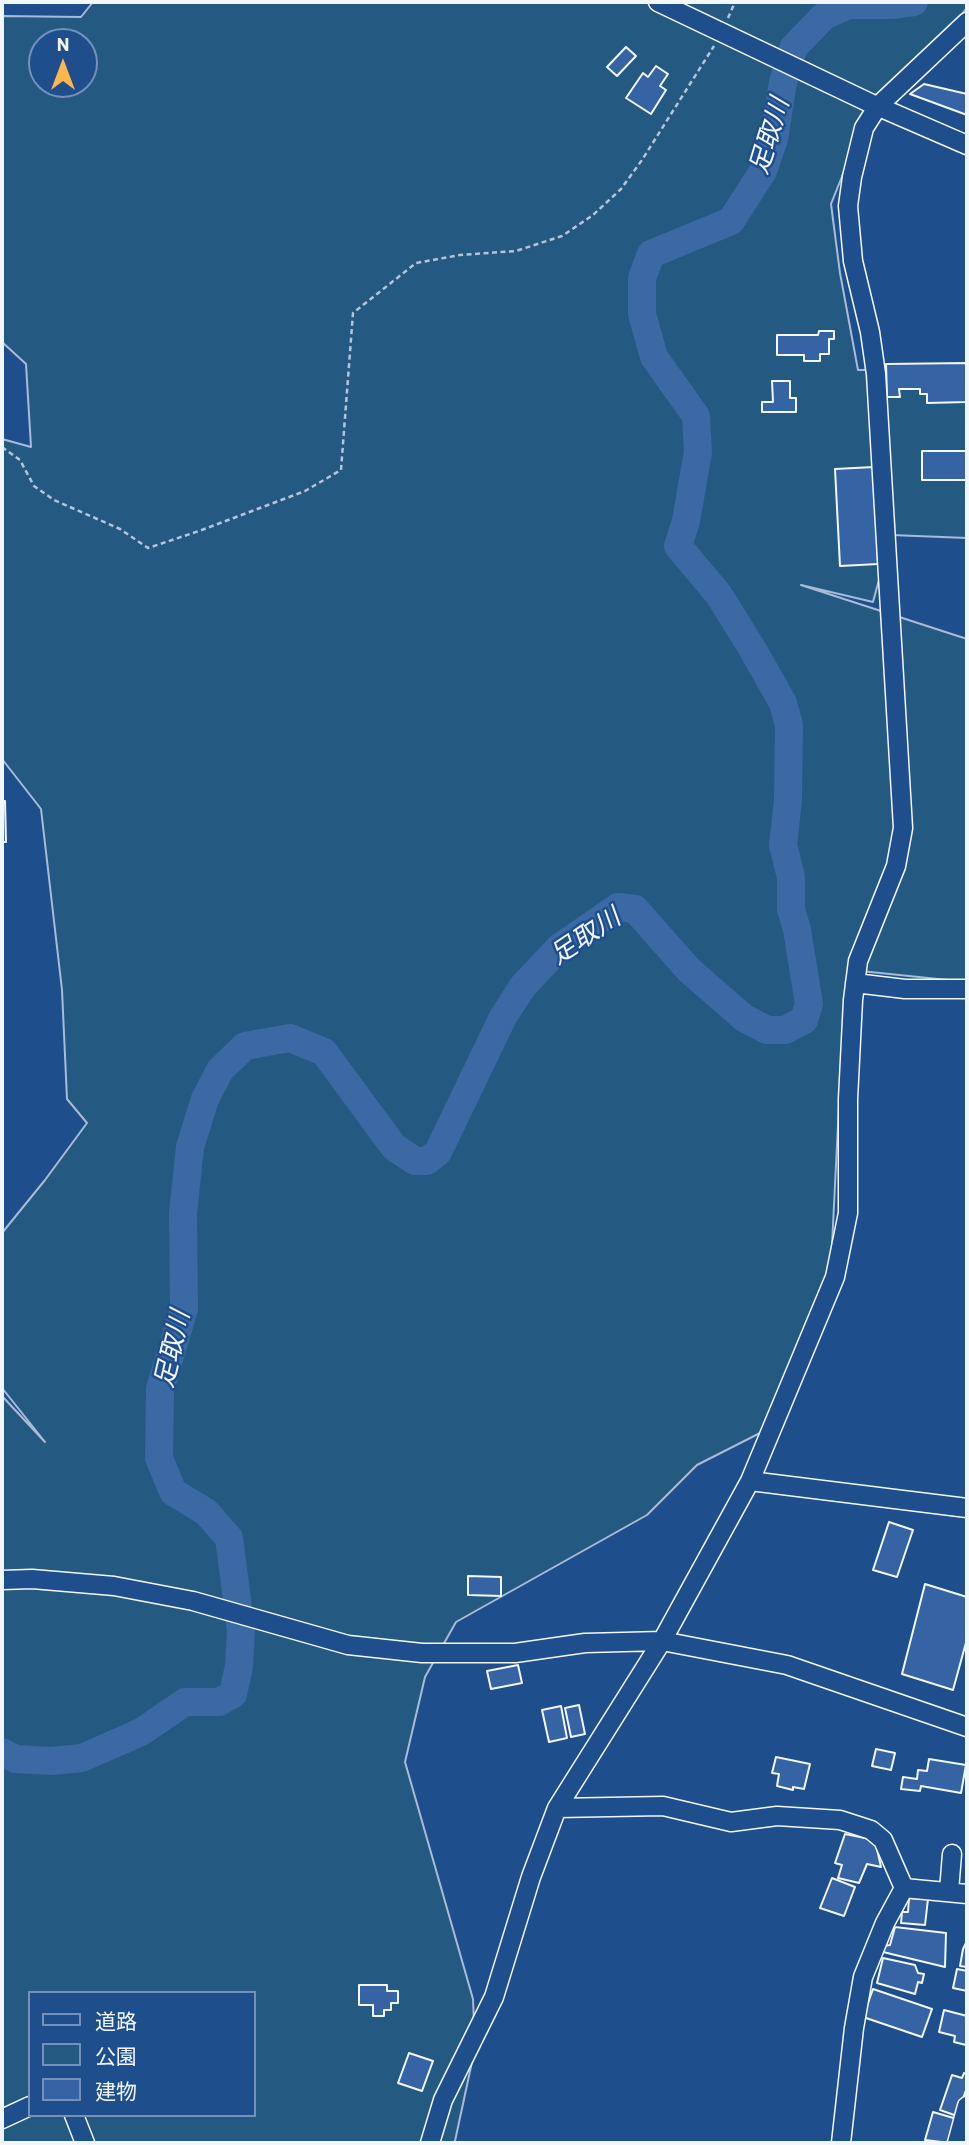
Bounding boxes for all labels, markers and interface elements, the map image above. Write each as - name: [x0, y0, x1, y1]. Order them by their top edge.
- north arrow: [28, 28, 98, 98]
- text: N: [57, 32, 69, 55]
- water label: 足取川: [743, 94, 795, 178]
- water label: 足取川: [544, 901, 626, 971]
- water label: 足取川: [148, 1307, 196, 1391]
- legend: [28, 1991, 256, 2117]
- text: 道路: [95, 2008, 137, 2033]
- text: 公園: [95, 2043, 137, 2068]
- text: 建物: [95, 2078, 137, 2103]

